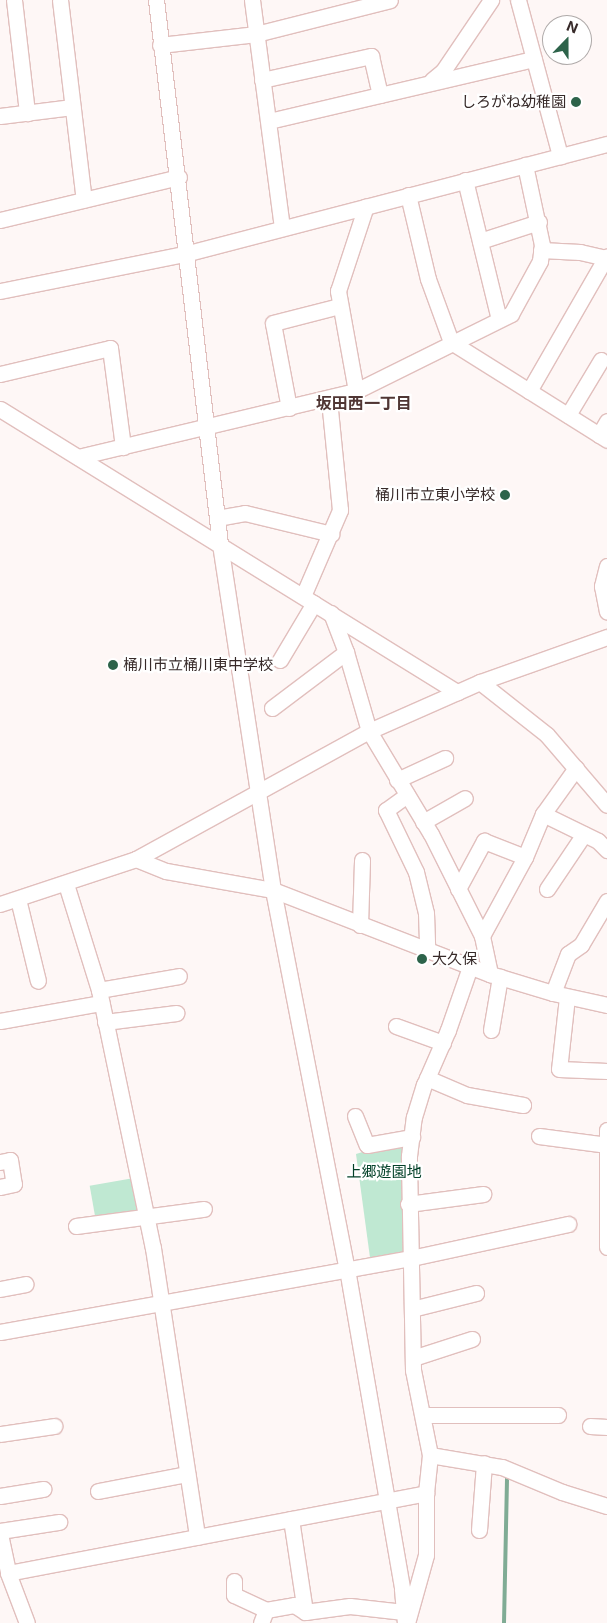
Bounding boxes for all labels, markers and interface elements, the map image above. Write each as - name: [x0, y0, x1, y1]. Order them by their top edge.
- north arrow: [542, 15, 592, 65]
- text: N: [564, 17, 581, 36]
- place label: しろがね幼稚園: [461, 93, 566, 111]
- marker: しろがね幼稚園: [570, 96, 582, 108]
- district label: 坂田西一丁目: [316, 393, 412, 413]
- place label: 桶川市立東小学校: [375, 486, 495, 504]
- marker: 桶川市立東小学校: [499, 489, 511, 501]
- place label: 桶川市立桶川東中学校: [123, 656, 273, 674]
- marker: 桶川市立桶川東中学校: [107, 659, 119, 671]
- place label: 大久保: [432, 950, 477, 968]
- marker: 大久保: [416, 953, 428, 965]
- park label: 上郷遊園地: [347, 1163, 421, 1181]

